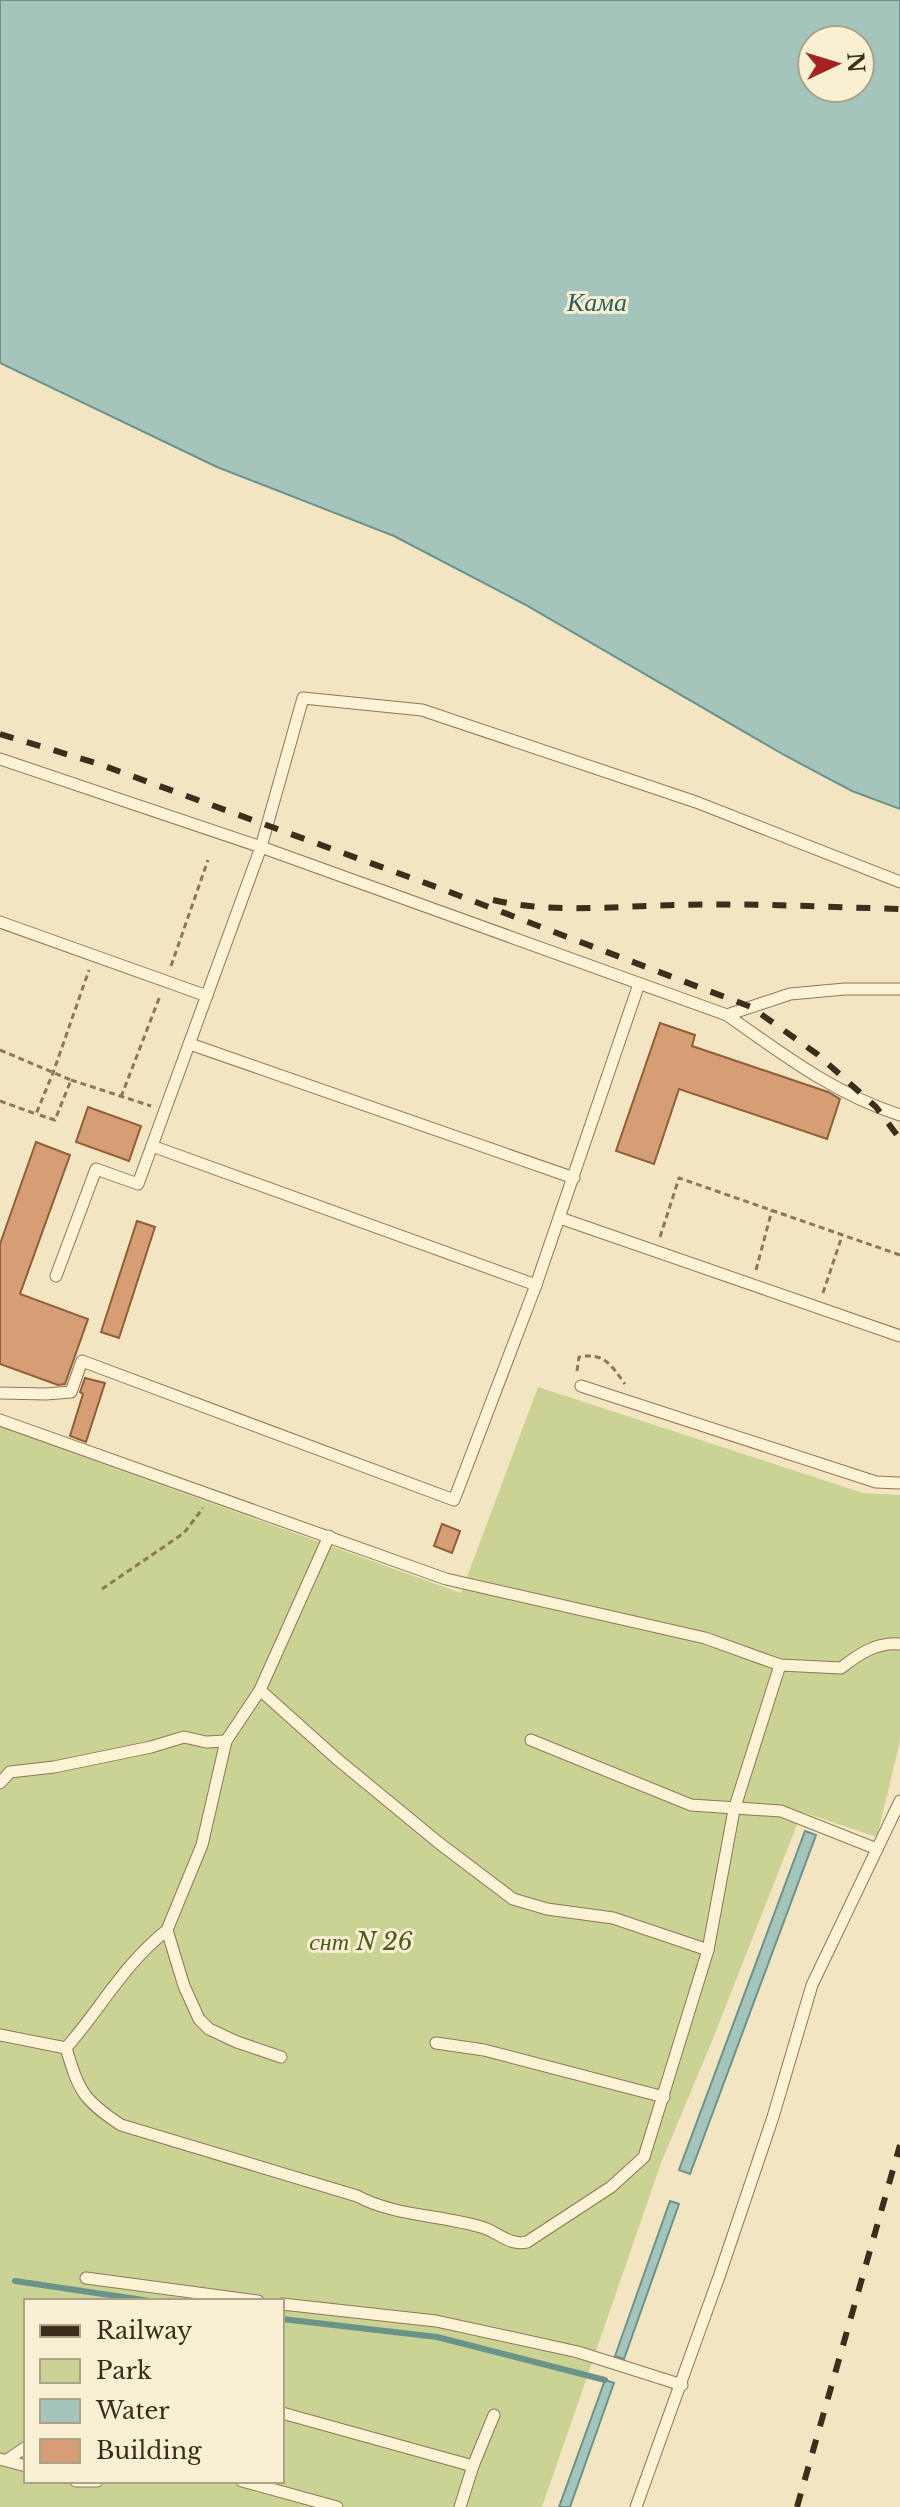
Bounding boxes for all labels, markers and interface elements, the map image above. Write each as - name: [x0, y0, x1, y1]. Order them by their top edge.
- north arrow: [796, 24, 876, 104]
- text: N: [841, 51, 870, 74]
- water label: Кама: [566, 286, 627, 318]
- park label: снт N 26: [309, 1927, 413, 1956]
- legend: [24, 2299, 284, 2483]
- text: Railway: [96, 2316, 193, 2345]
- text: Park: [96, 2356, 152, 2385]
- text: Water: [95, 2396, 170, 2425]
- text: Building: [96, 2436, 202, 2465]

